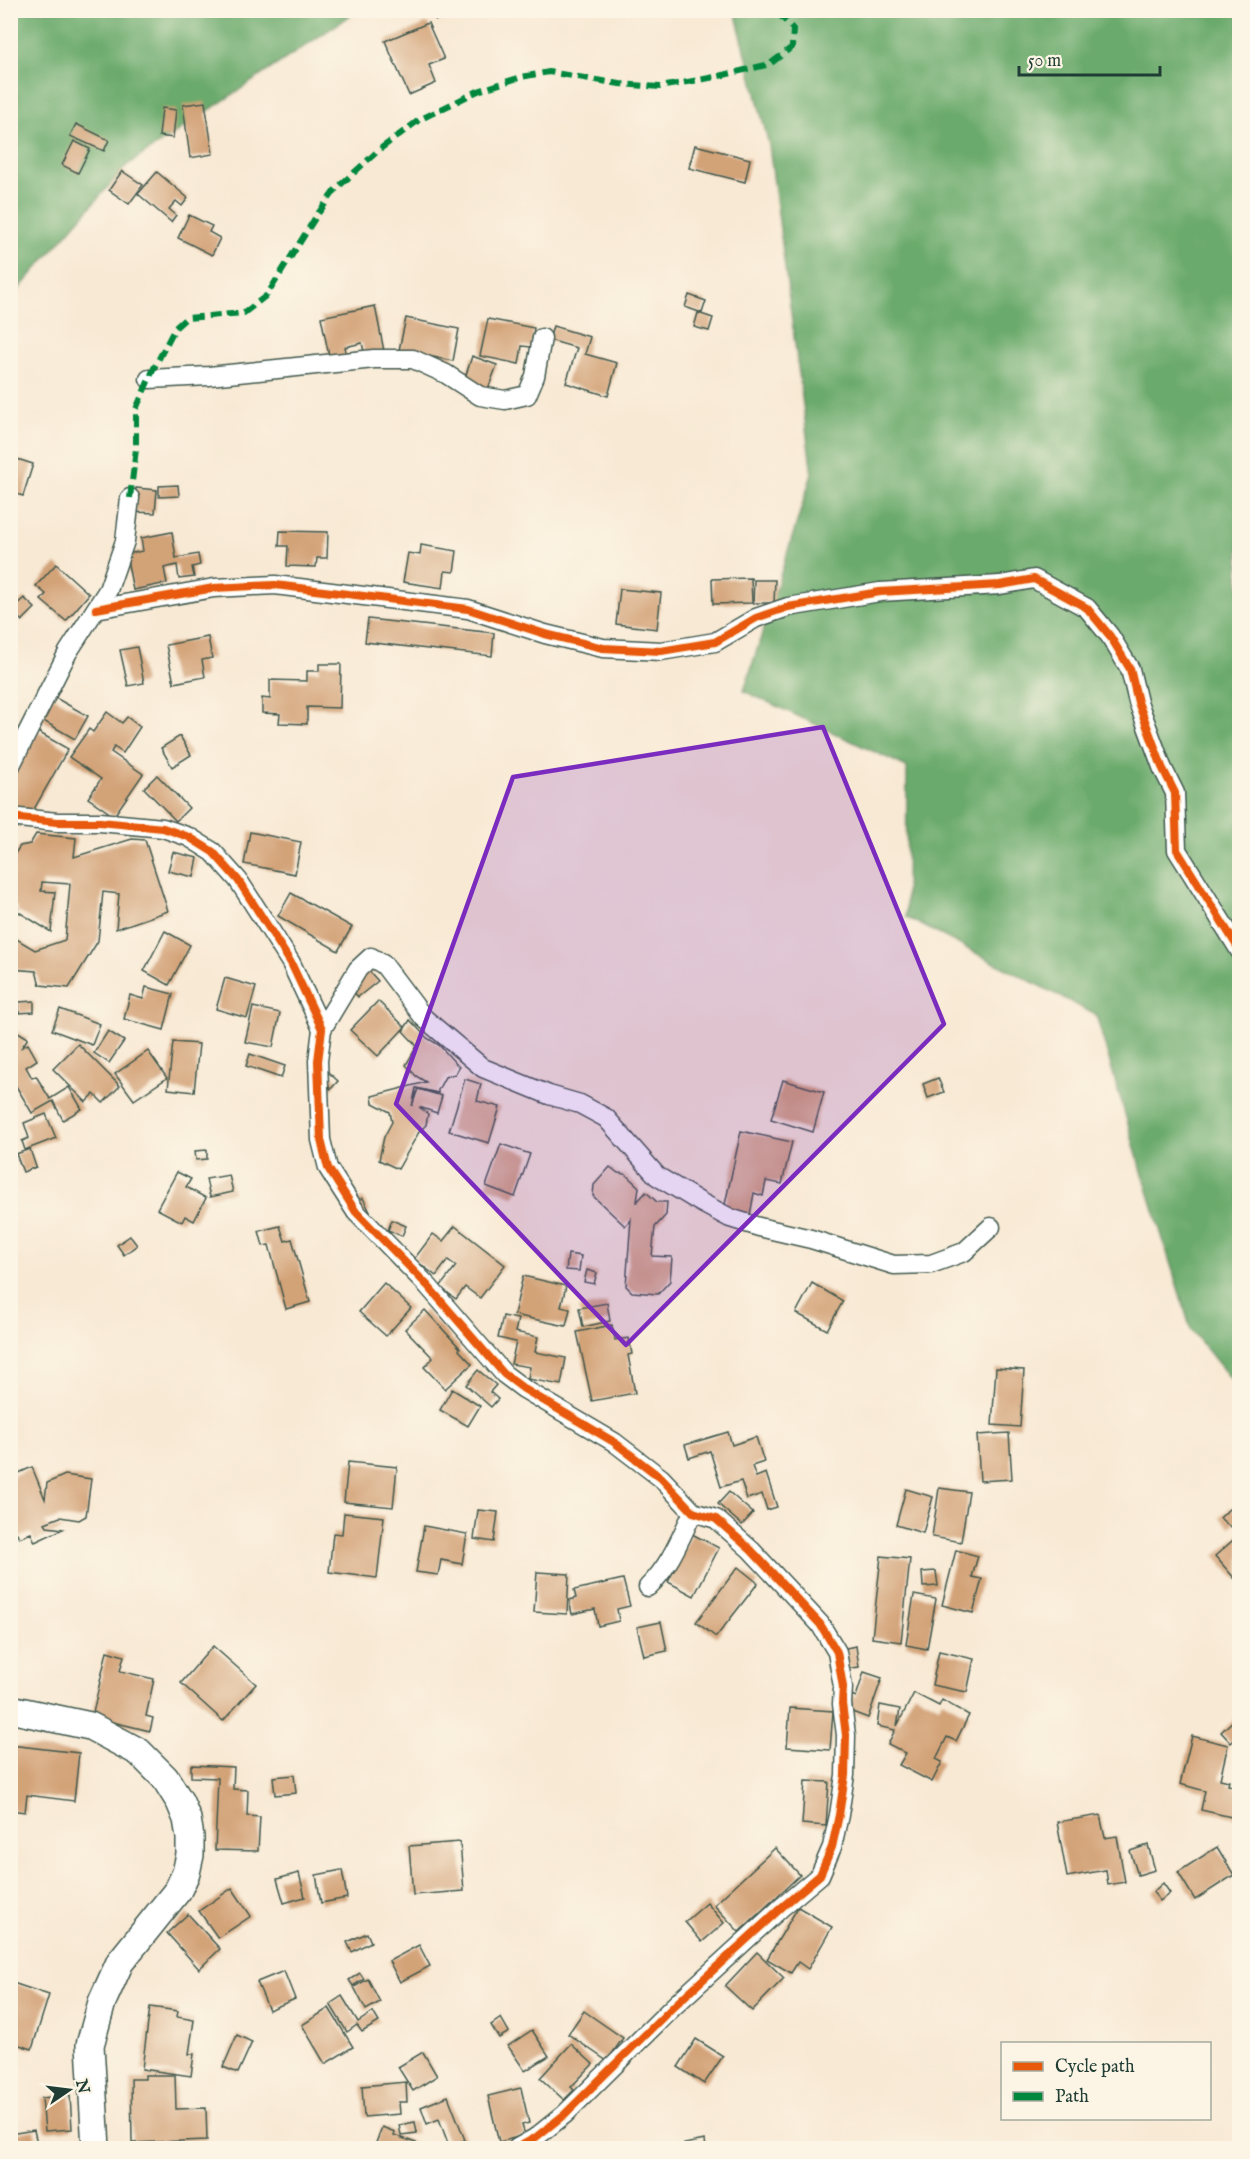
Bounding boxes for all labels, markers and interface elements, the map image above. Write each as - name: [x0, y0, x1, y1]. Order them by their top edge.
- scale bar: [1019, 39, 1160, 77]
- text: 50 m: [1028, 50, 1061, 73]
- legend: [1001, 2042, 1211, 2120]
- text: Cycle path: [1055, 2056, 1135, 2079]
- north arrow: [39, 2060, 99, 2120]
- text: N: [70, 2077, 93, 2096]
- text: Path: [1055, 2086, 1089, 2109]

